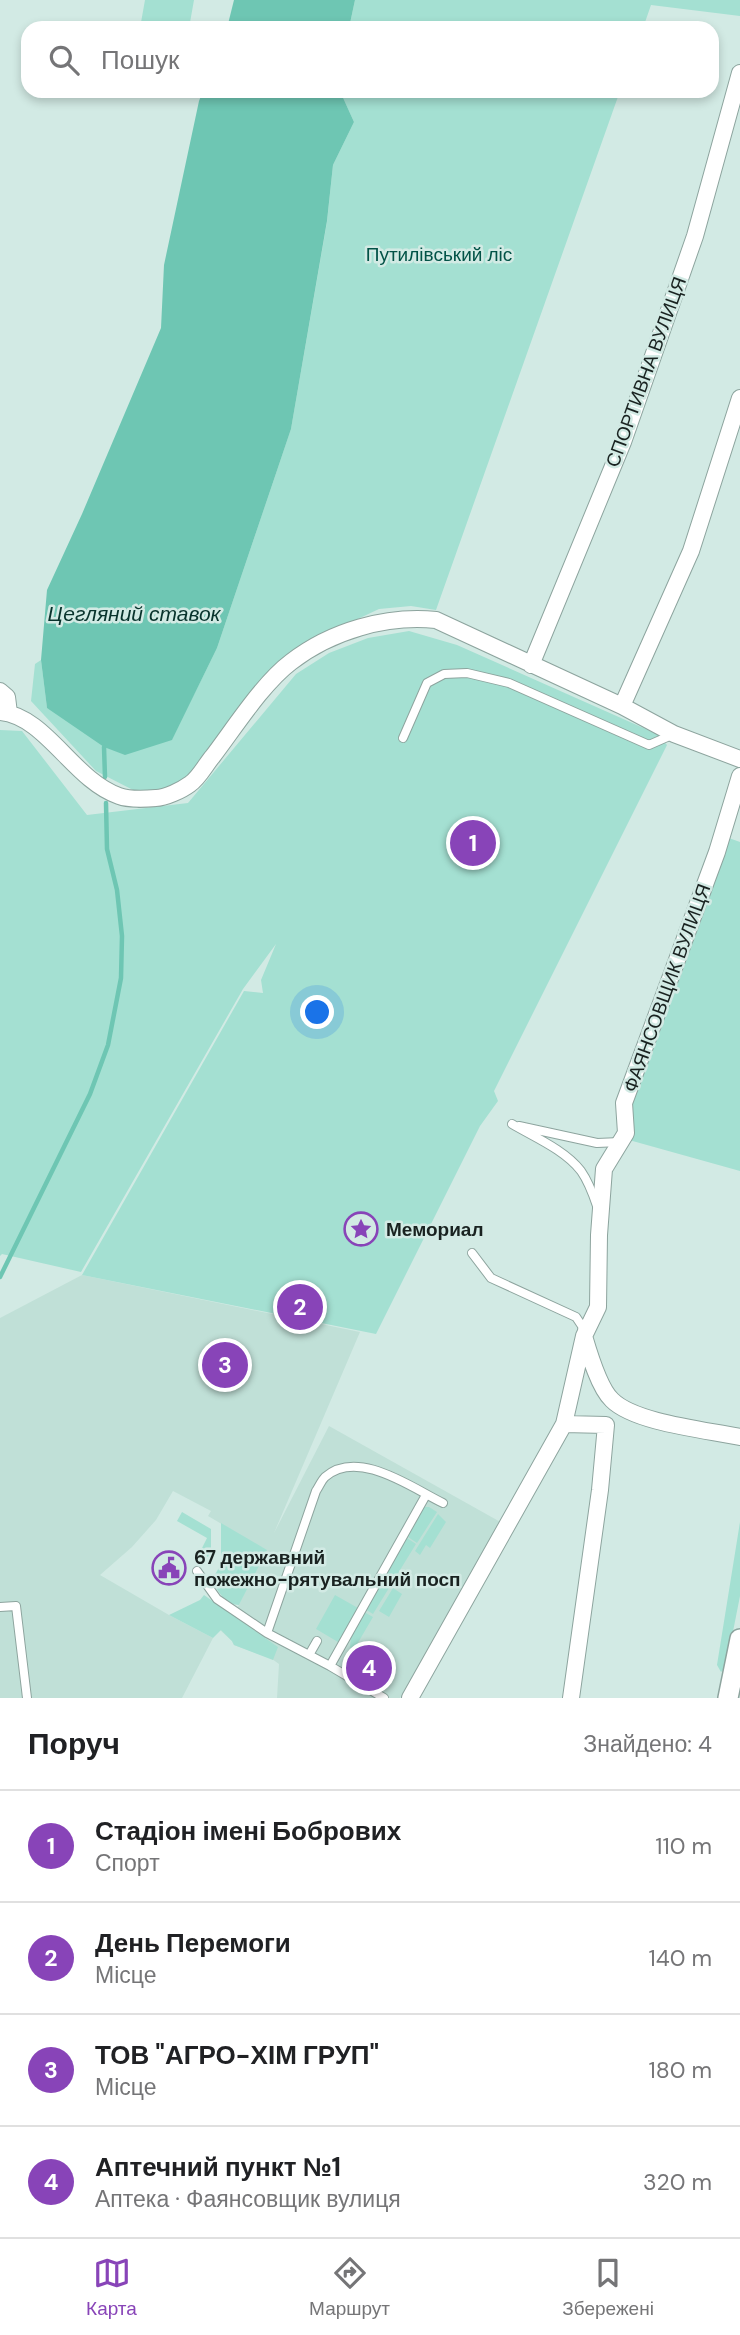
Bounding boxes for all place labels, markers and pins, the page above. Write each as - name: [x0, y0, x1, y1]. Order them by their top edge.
- pin: 1: [450, 817, 496, 869]
- place icon: Мемориал: [342, 1210, 380, 1248]
- place label: Мемориал: [386, 1217, 483, 1242]
- pin: 2: [277, 1281, 323, 1333]
- pin: 3: [202, 1339, 248, 1391]
- place label: 67 державний пожежно-рятувальний посп: [194, 1545, 461, 1592]
- public building icon: 67 державний пожежно-рятувальний посп: [150, 1549, 188, 1587]
- pin: 4: [346, 1642, 392, 1694]

